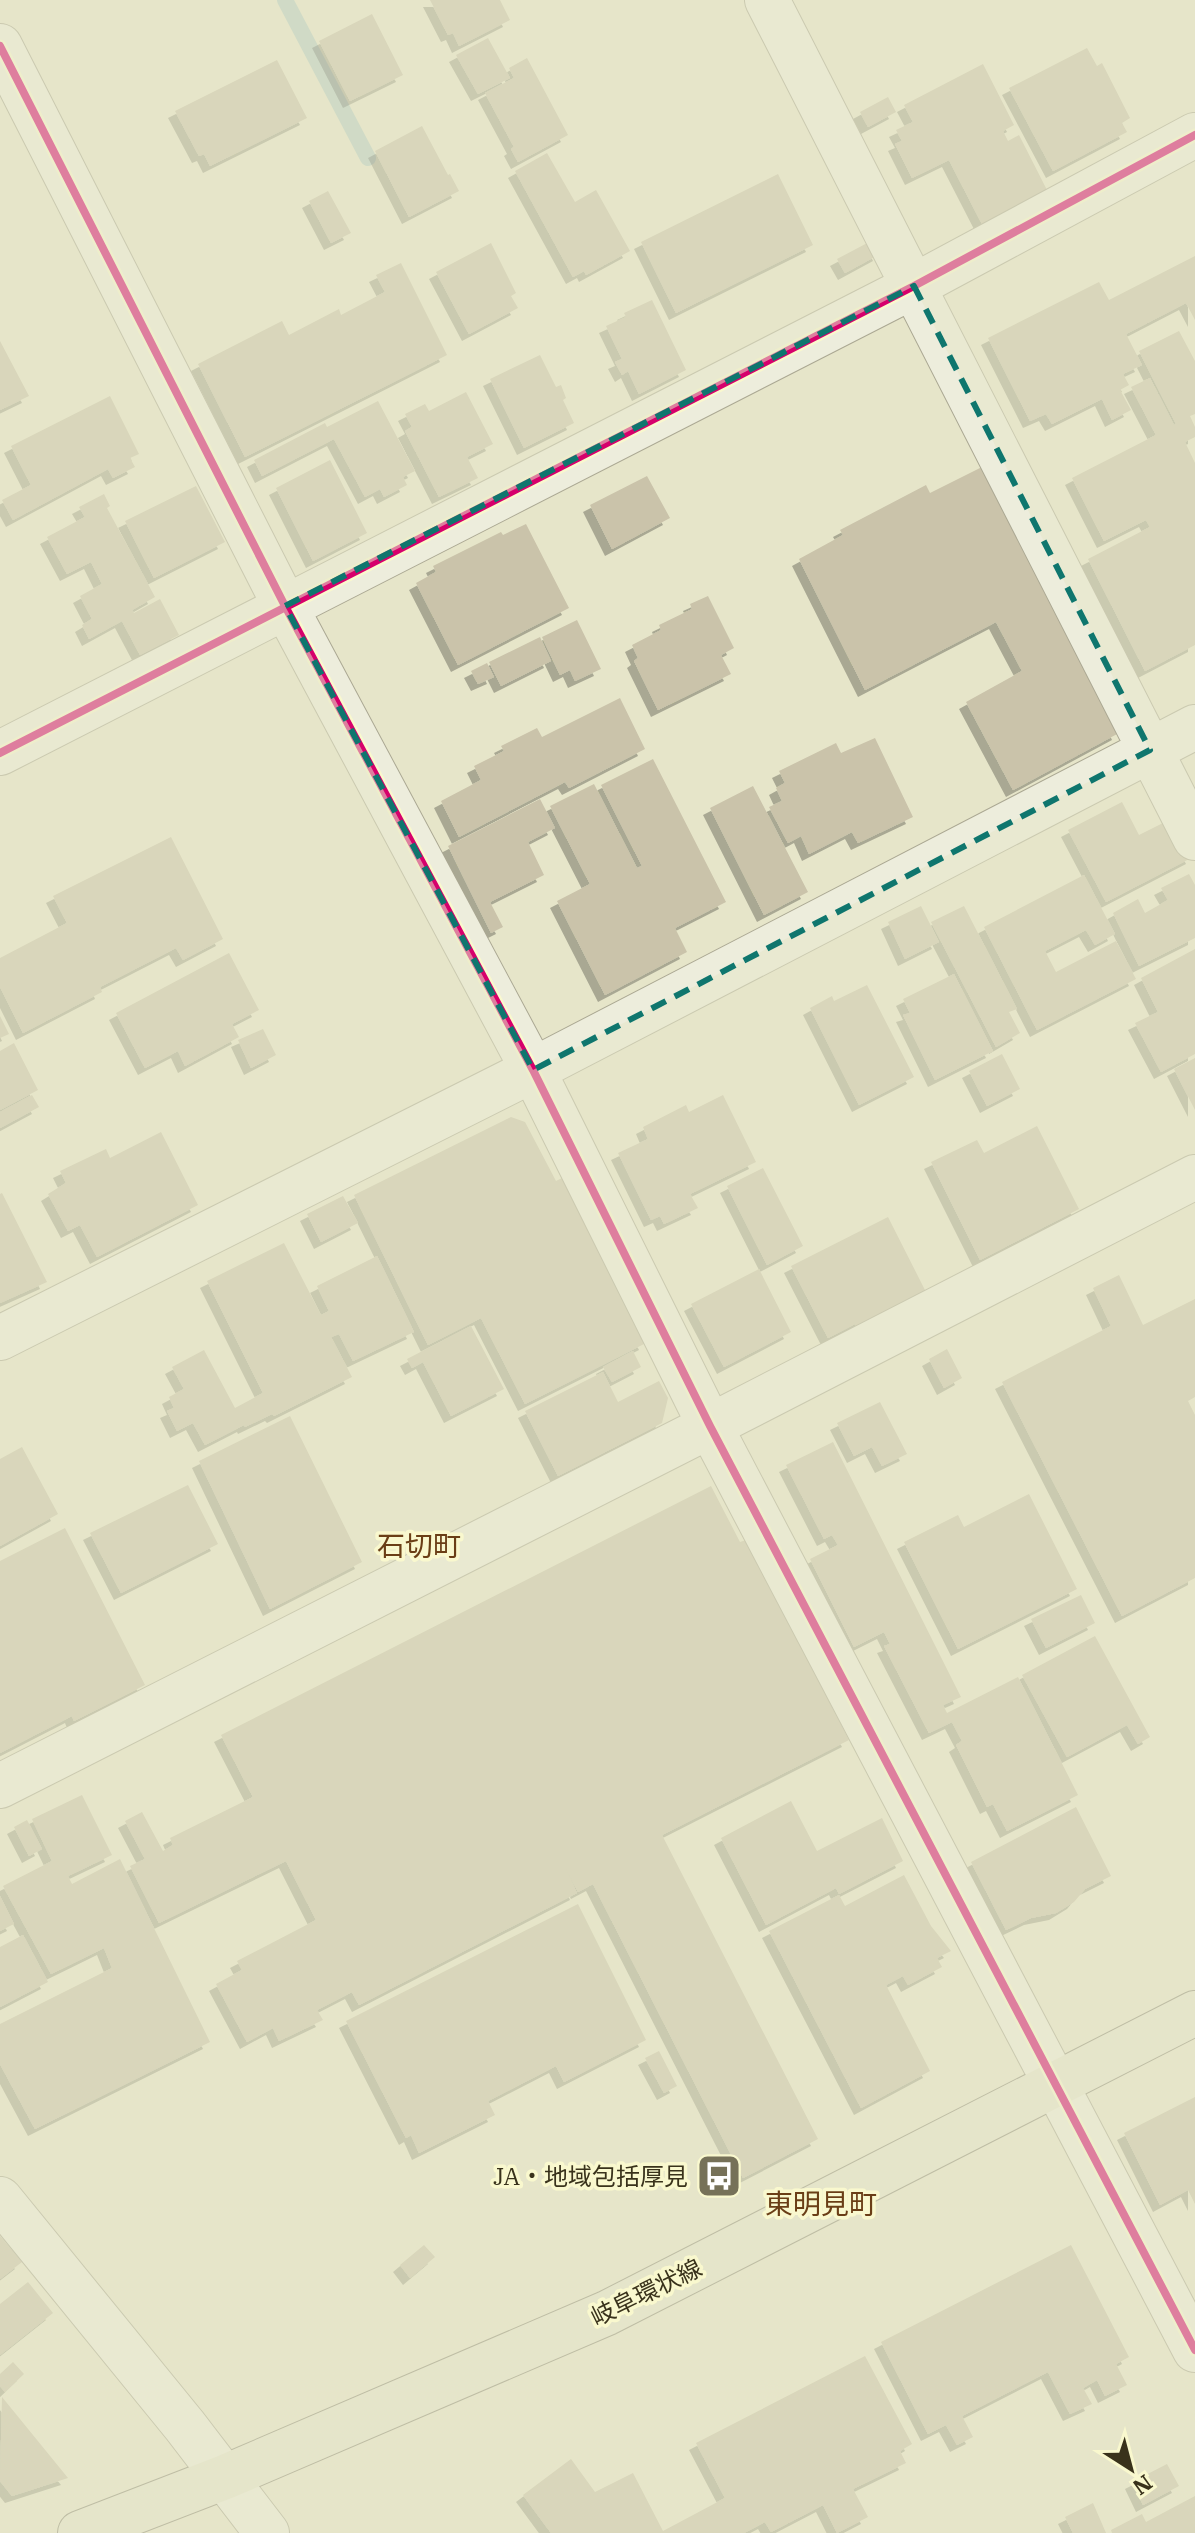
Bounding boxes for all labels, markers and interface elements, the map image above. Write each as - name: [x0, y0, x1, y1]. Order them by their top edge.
- district label: 石切町: [377, 1527, 461, 1564]
- bus stop icon: JA・地域包括厚見: [695, 2152, 743, 2200]
- place label: JA・地域包括厚見: [493, 2160, 688, 2192]
- district label: 東明見町: [765, 2185, 877, 2222]
- street label: 岐阜環状線: [585, 2251, 707, 2333]
- north arrow: [1091, 2429, 1171, 2509]
- text: N: [1127, 2469, 1159, 2502]

